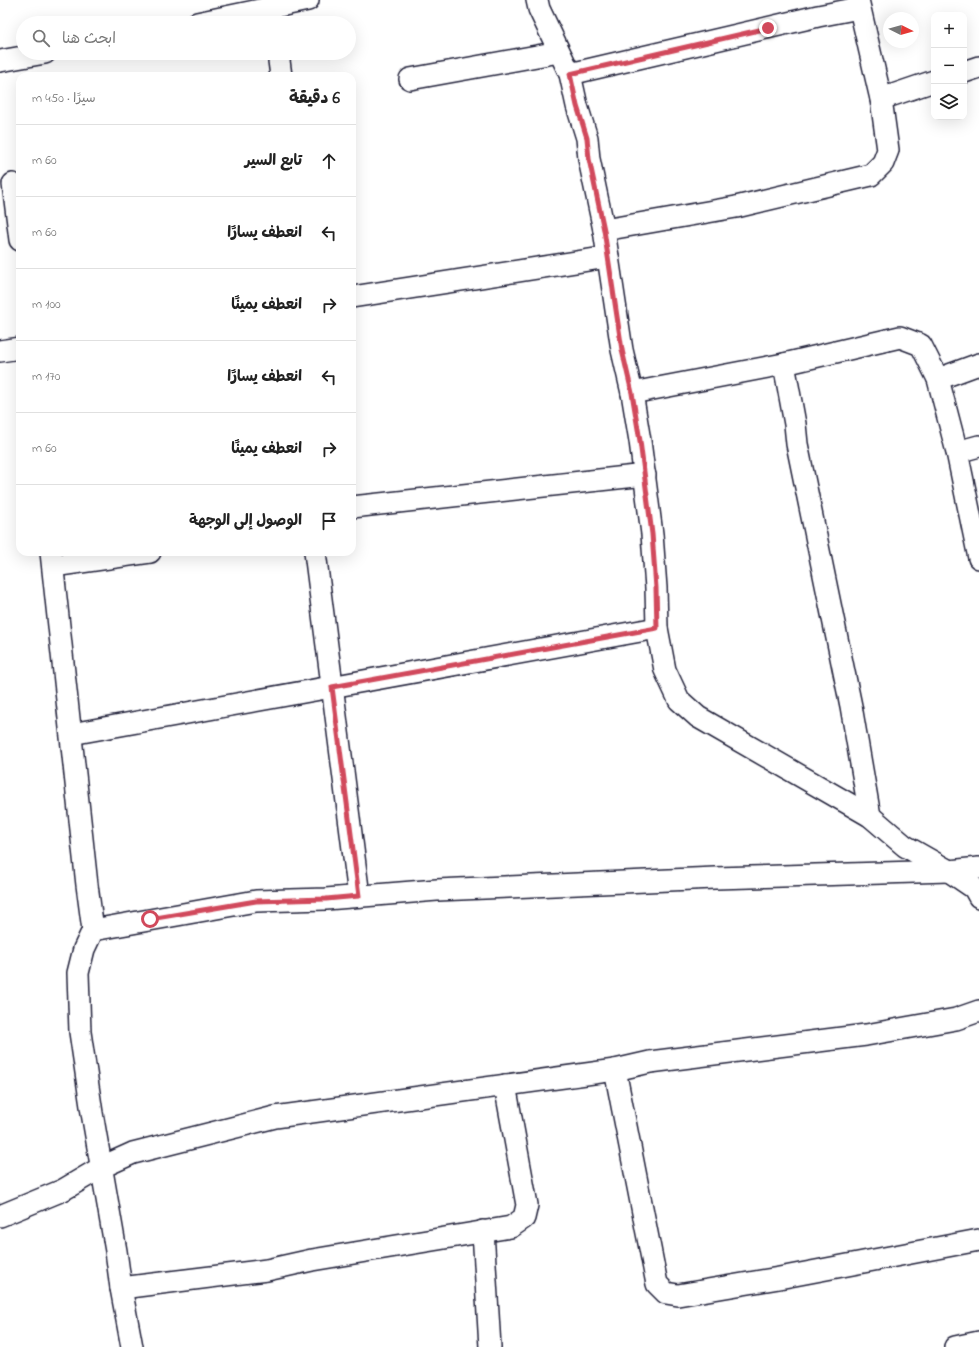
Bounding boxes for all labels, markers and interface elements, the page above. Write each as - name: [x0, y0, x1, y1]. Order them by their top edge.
- north arrow: [883, 12, 919, 48]
- map controls: [931, 12, 967, 120]
- button: +: [931, 12, 967, 48]
- search box: [16, 16, 356, 60]
- route end: [759, 19, 777, 37]
- icon: search: [30, 27, 52, 49]
- text: ابحث هنا: [62, 28, 116, 50]
- button: −: [931, 48, 967, 84]
- button: layers: [931, 84, 967, 120]
- text: 6 دقيقة: [289, 86, 340, 111]
- text: سيرًا · 450 m: [32, 89, 96, 108]
- text: تابع السير: [245, 150, 302, 172]
- icon: ahead: [318, 150, 340, 172]
- text: 60 m: [32, 151, 57, 170]
- text: انعطف يسارًا: [227, 222, 302, 244]
- icon: left: [318, 222, 340, 244]
- text: 60 m: [32, 223, 57, 242]
- text: انعطف يمينًا: [231, 294, 302, 316]
- icon: right: [318, 294, 340, 316]
- text: 100 m: [32, 295, 61, 314]
- text: انعطف يسارًا: [227, 366, 302, 388]
- icon: left: [318, 366, 340, 388]
- text: 170 m: [32, 367, 60, 386]
- text: انعطف يمينًا: [231, 438, 302, 460]
- icon: right: [318, 438, 340, 460]
- text: 60 m: [32, 439, 57, 458]
- text: الوصول إلى الوجهة: [189, 510, 302, 532]
- icon: arrive: [318, 510, 340, 532]
- route start: [141, 910, 159, 928]

